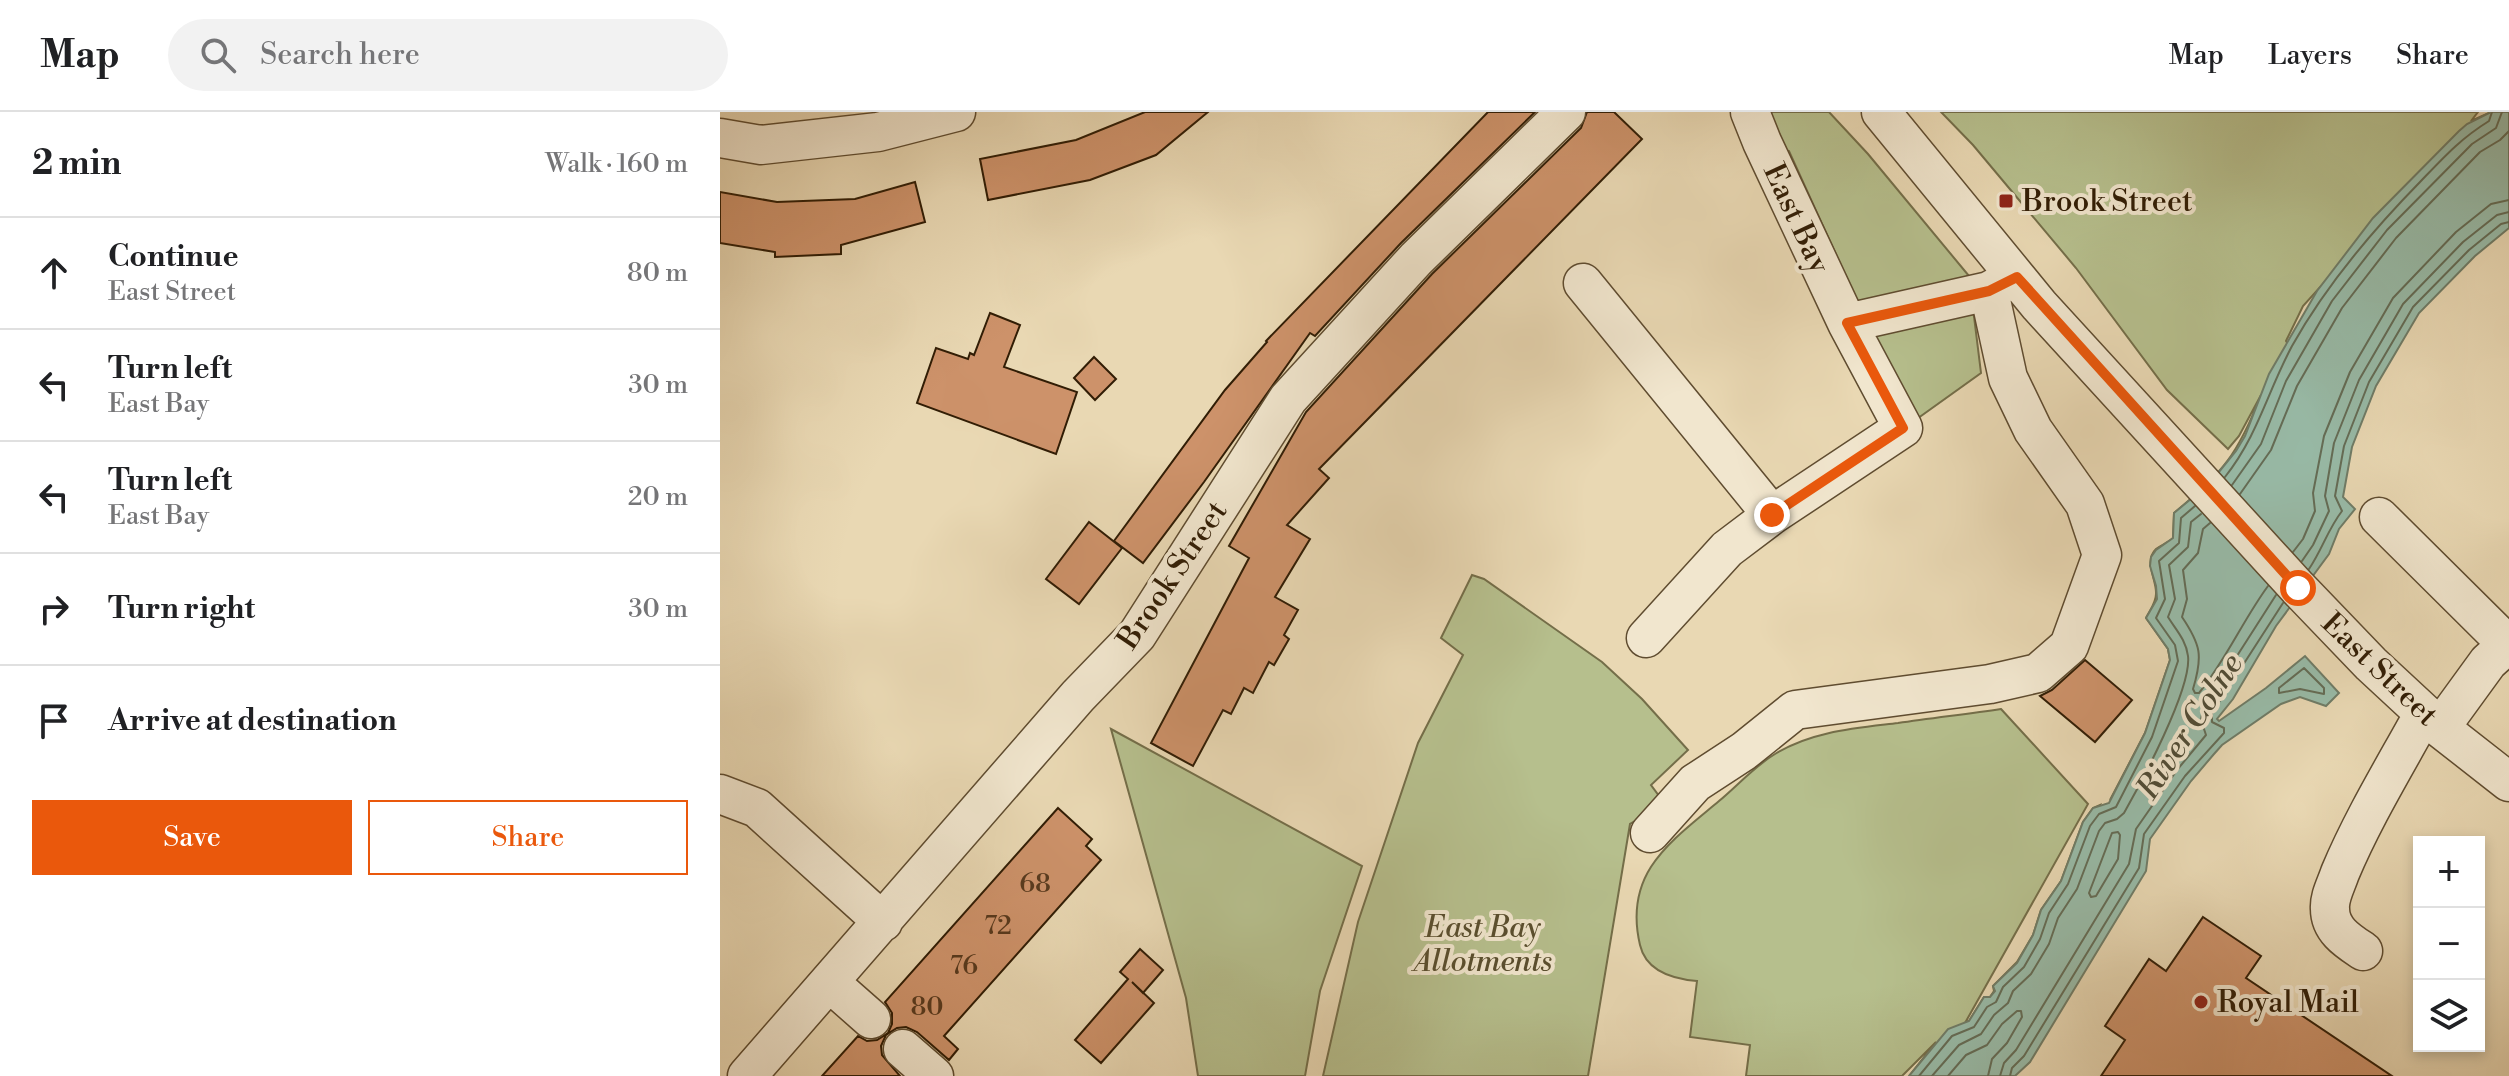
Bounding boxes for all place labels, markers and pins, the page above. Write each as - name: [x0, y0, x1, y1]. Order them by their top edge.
- place label: Brook Street: [2021, 183, 2193, 221]
- marker: Brook Street: [1997, 192, 2015, 210]
- place label: Royal Mail: [2217, 984, 2359, 1022]
- marker: Royal Mail: [2192, 993, 2210, 1011]

